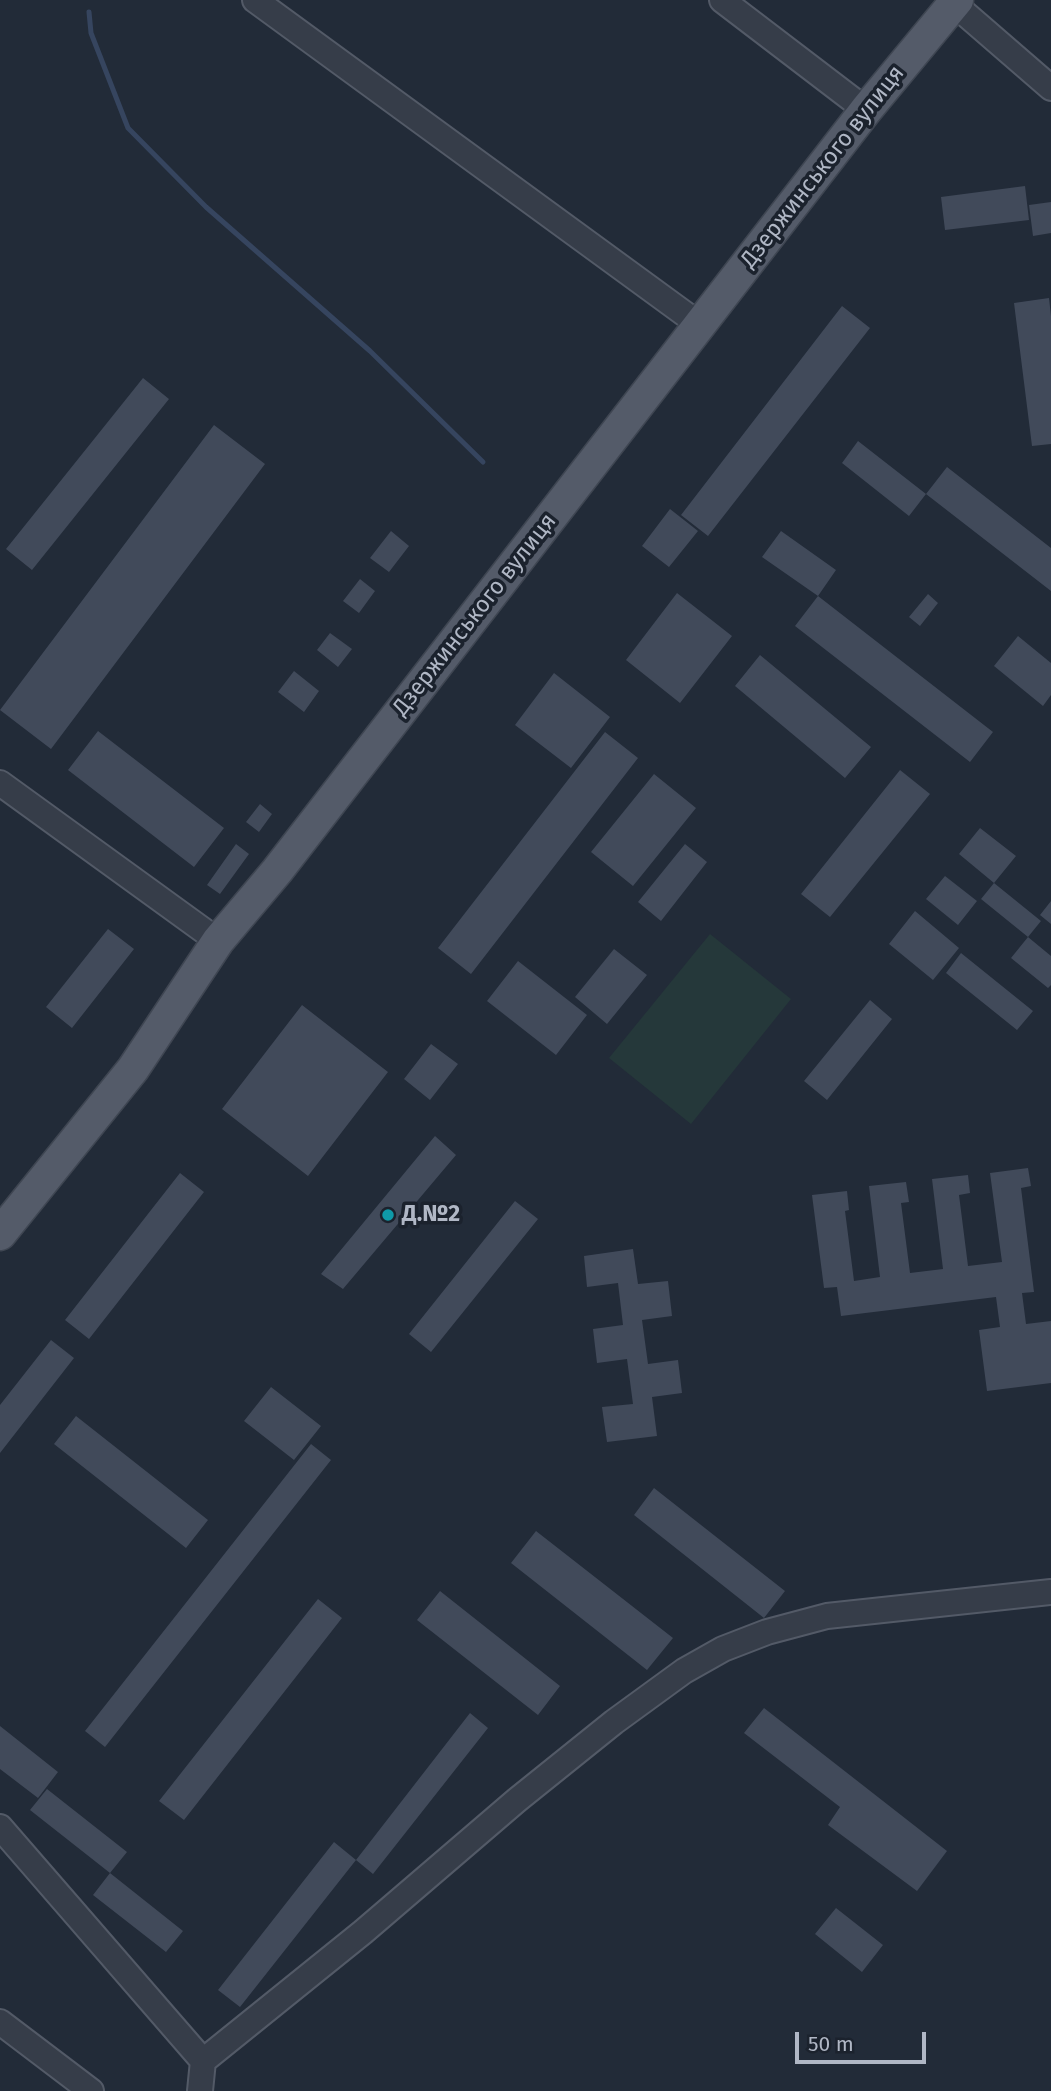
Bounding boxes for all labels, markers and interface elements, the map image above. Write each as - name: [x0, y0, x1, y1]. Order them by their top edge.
- street label: Дзержинського вулиця: [735, 60, 911, 274]
- street label: Дзержинського вулиця: [387, 508, 563, 722]
- place label: Д.№2: [402, 1201, 460, 1229]
- marker: Д.№2: [380, 1207, 396, 1223]
- scale bar: [799, 2018, 930, 2062]
- text: 50 m: [808, 2031, 854, 2057]

